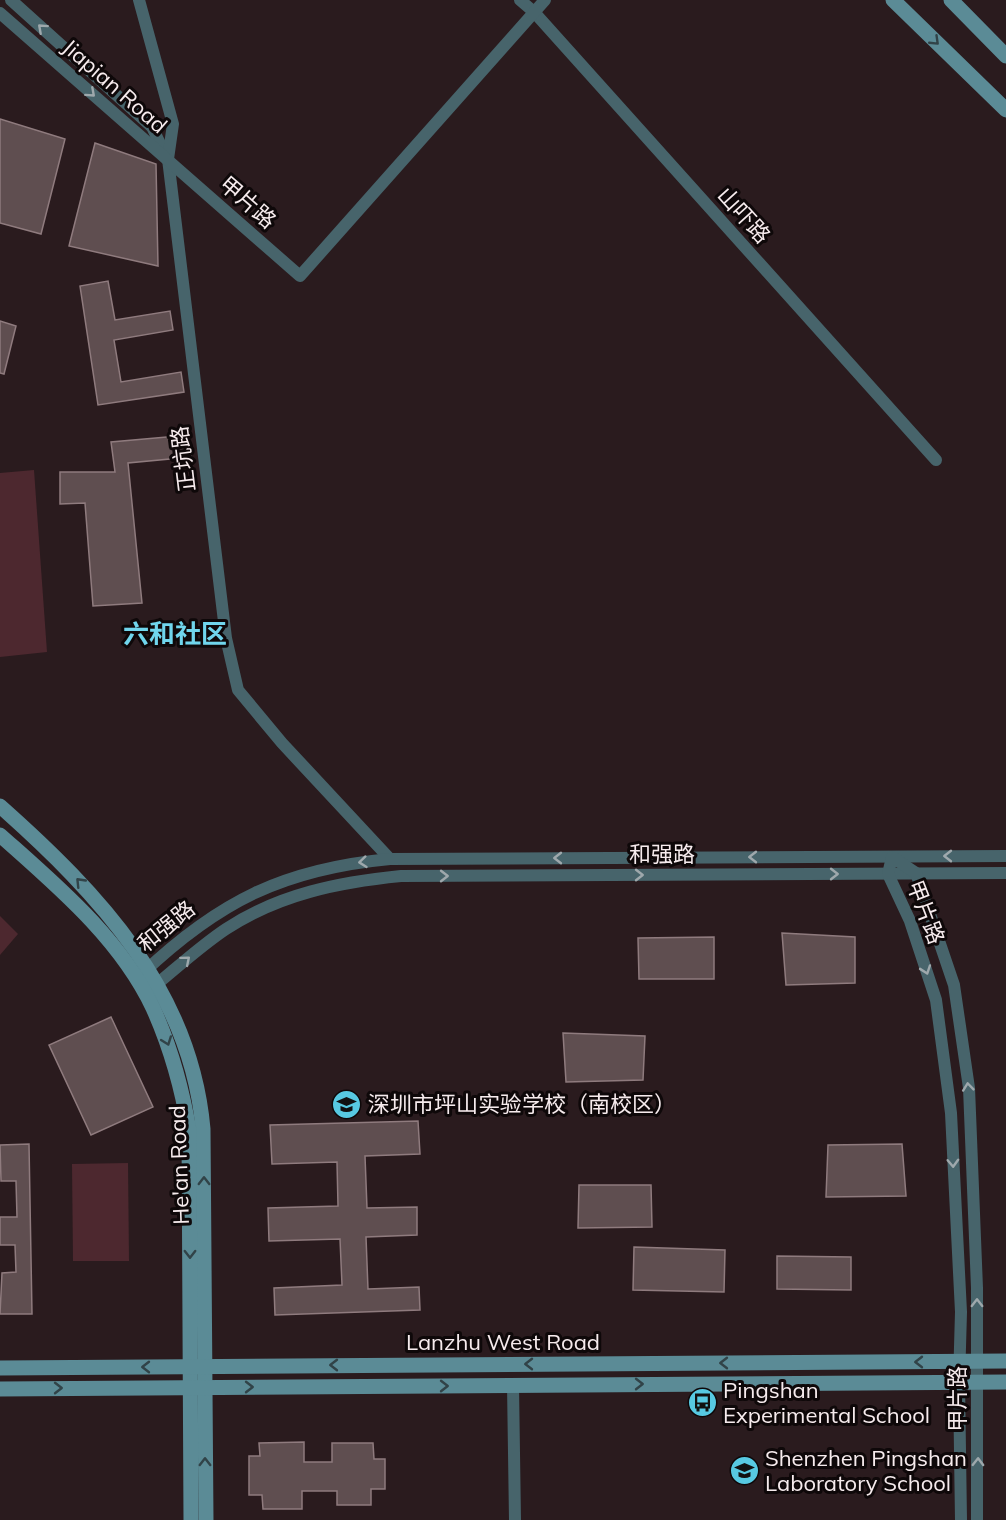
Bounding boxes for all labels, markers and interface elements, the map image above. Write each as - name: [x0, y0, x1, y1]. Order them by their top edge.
- one-way arrow: [38, 24, 49, 35]
- street label: Jiapian Road: [57, 33, 173, 139]
- one-way arrow: [928, 33, 939, 44]
- one-way arrow: [84, 86, 95, 97]
- street label: 甲片路: [214, 170, 282, 234]
- street label: 山吓路: [712, 181, 776, 249]
- street label: 正坑路: [165, 425, 201, 493]
- district label: 六和社区: [123, 617, 227, 650]
- street label: 和强路: [629, 840, 695, 868]
- one-way arrow: [943, 850, 952, 862]
- one-way arrow: [748, 851, 757, 863]
- one-way arrow: [553, 852, 562, 864]
- one-way arrow: [358, 855, 367, 868]
- one-way arrow: [829, 868, 838, 880]
- one-way arrow: [634, 869, 643, 881]
- one-way arrow: [439, 870, 448, 882]
- street label: 甲片路: [901, 876, 951, 948]
- one-way arrow: [76, 878, 87, 889]
- street label: 和强路: [132, 894, 200, 958]
- one-way arrow: [179, 957, 190, 968]
- one-way arrow: [918, 964, 931, 975]
- one-way arrow: [159, 1035, 172, 1046]
- one-way arrow: [962, 1082, 975, 1092]
- school or university icon: 深圳市坪山实验学校（南校区）: [331, 1088, 363, 1120]
- place label: 深圳市坪山实验学校（南校区）: [368, 1090, 676, 1118]
- street label: He'an Road: [163, 1105, 195, 1225]
- one-way arrow: [947, 1158, 959, 1167]
- one-way arrow: [197, 1177, 210, 1186]
- one-way arrow: [184, 1250, 196, 1259]
- one-way arrow: [971, 1298, 983, 1307]
- street label: Lanzhu West Road: [406, 1328, 600, 1356]
- one-way arrow: [915, 1356, 924, 1368]
- one-way arrow: [720, 1357, 729, 1369]
- one-way arrow: [525, 1358, 534, 1370]
- one-way arrow: [330, 1359, 339, 1372]
- one-way arrow: [142, 1361, 151, 1373]
- street label: 甲片路: [943, 1366, 971, 1432]
- place label: Pingshan Experimental School: [723, 1376, 930, 1429]
- one-way arrow: [634, 1378, 643, 1390]
- one-way arrow: [439, 1380, 448, 1392]
- one-way arrow: [244, 1381, 253, 1393]
- one-way arrow: [54, 1382, 63, 1394]
- bus stop icon: Pingshan Experimental School: [686, 1387, 718, 1419]
- place label: Shenzhen Pingshan Laboratory School: [765, 1444, 967, 1497]
- school or university icon: Shenzhen Pingshan Laboratory School: [728, 1455, 760, 1487]
- one-way arrow: [199, 1457, 211, 1466]
- one-way arrow: [972, 1457, 984, 1466]

